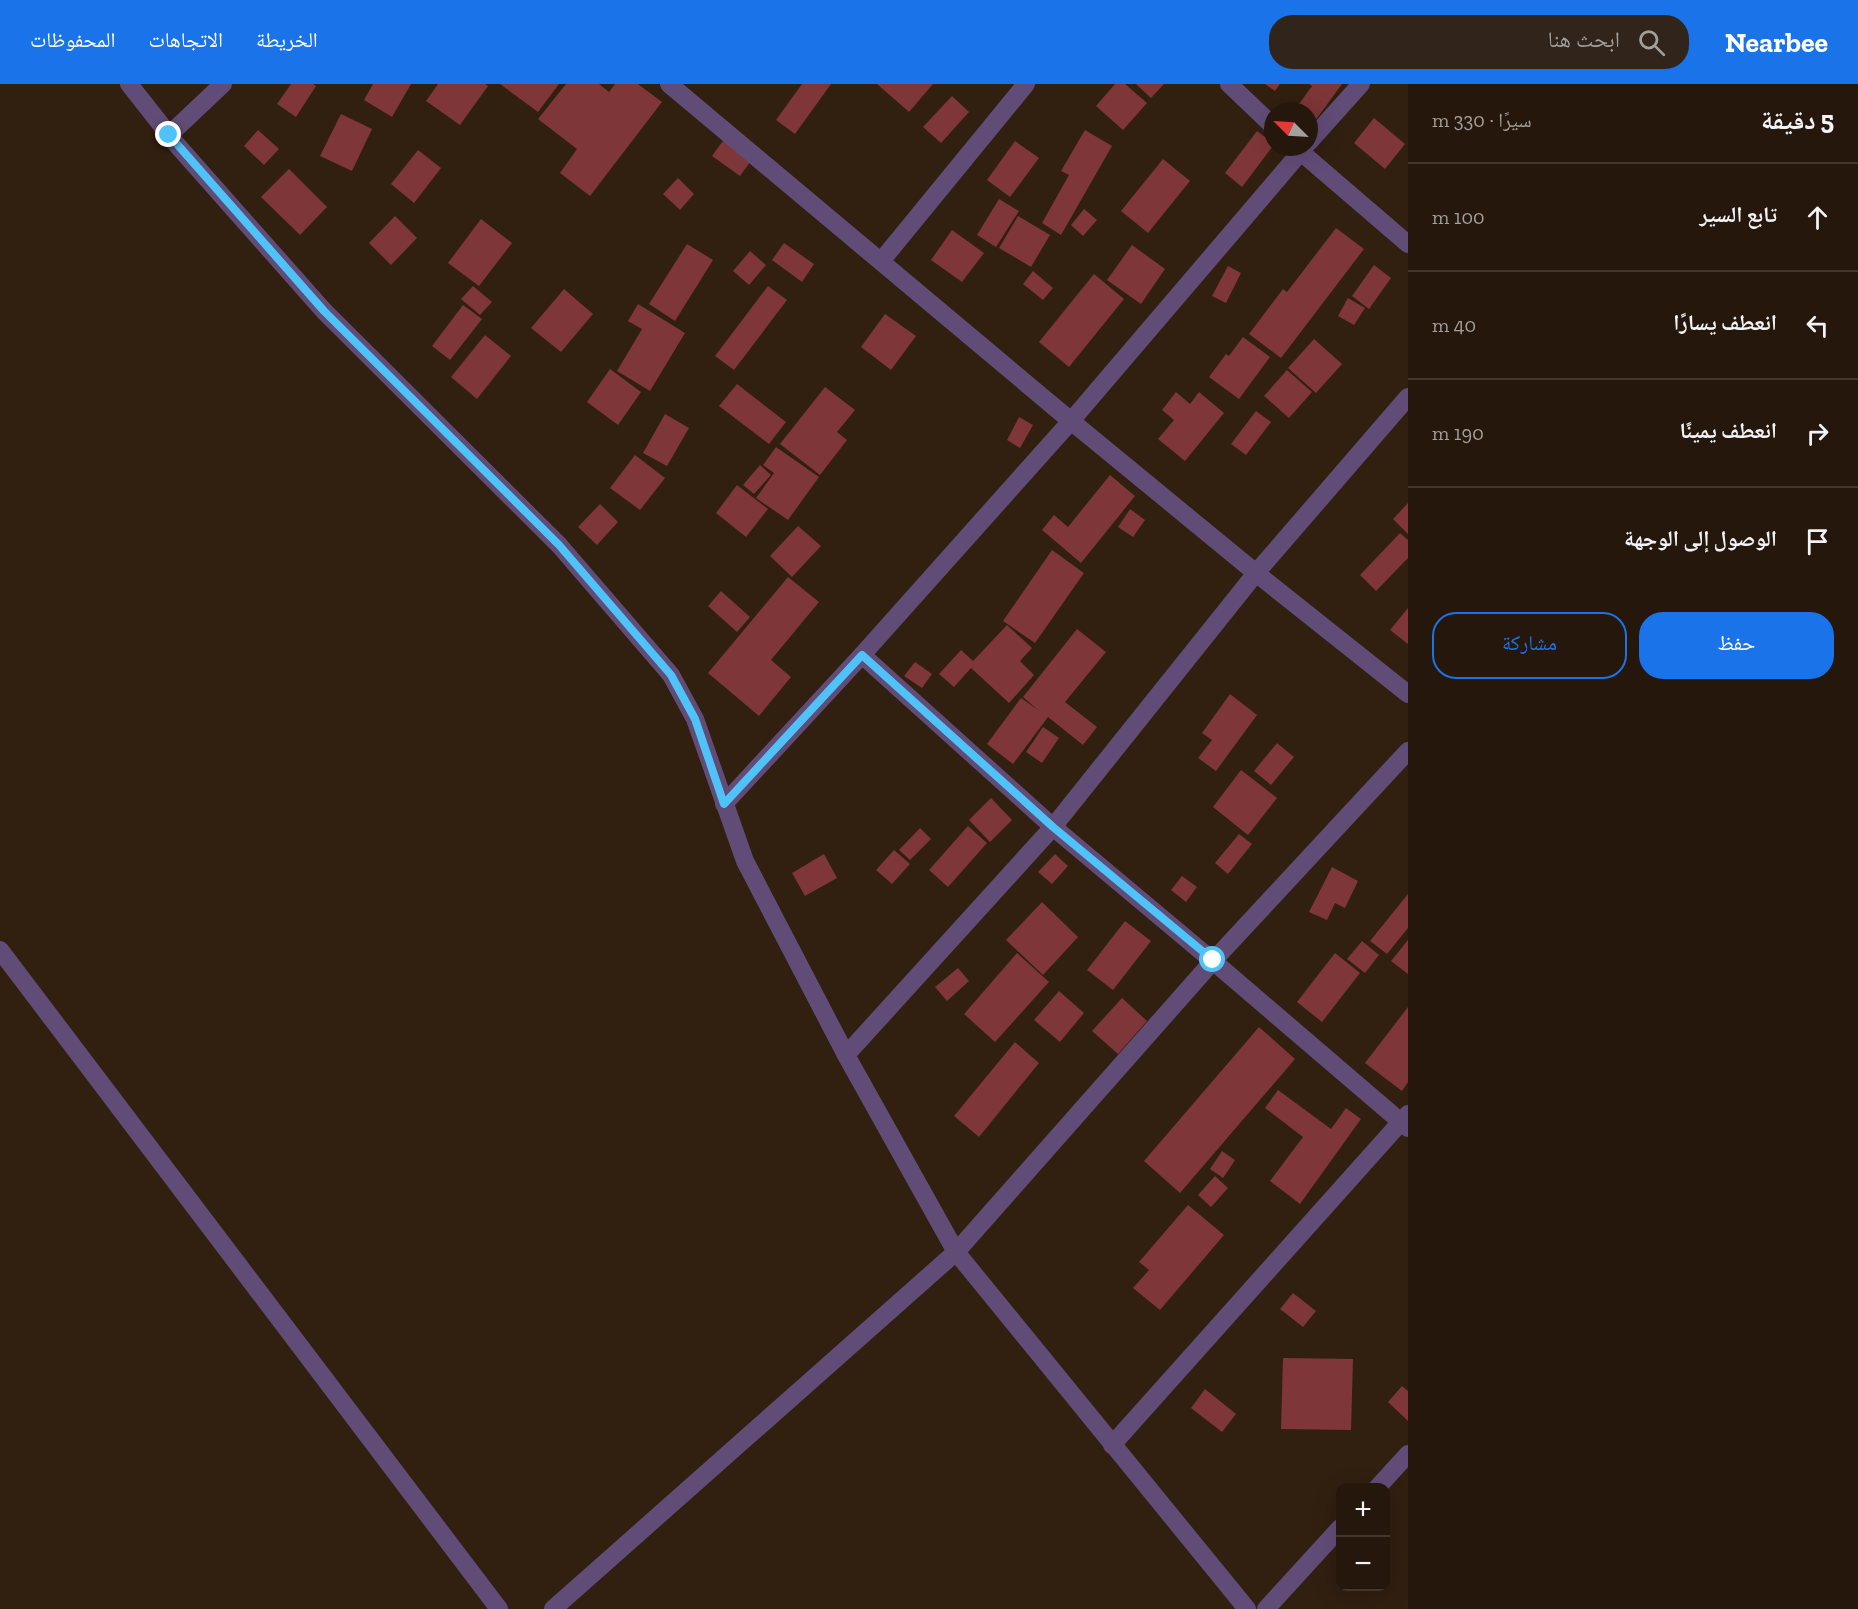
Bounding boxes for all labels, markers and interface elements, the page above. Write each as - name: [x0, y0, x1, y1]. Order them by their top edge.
- search box: [1269, 15, 1689, 69]
- text: ابحث هنا: [1548, 26, 1620, 53]
- icon: search: [1635, 26, 1668, 59]
- text: Nearbee: [1725, 26, 1828, 59]
- text: المحفوظات: [30, 27, 115, 52]
- text: الاتجاهات: [148, 27, 223, 52]
- text: الخريطة: [256, 27, 318, 52]
- north arrow: [1264, 102, 1318, 156]
- text: 5 دقيقة: [1761, 104, 1834, 136]
- text: سيرًا · 330 m: [1432, 108, 1532, 132]
- route end: [155, 121, 181, 147]
- text: تابع السير: [1699, 201, 1777, 228]
- icon: ahead: [1801, 201, 1834, 234]
- text: 100 m: [1432, 205, 1485, 229]
- text: انعطف يسارًا: [1673, 309, 1777, 336]
- icon: left: [1801, 309, 1834, 342]
- text: 40 m: [1432, 313, 1476, 337]
- text: انعطف يمينًا: [1680, 417, 1777, 444]
- icon: right: [1801, 417, 1834, 450]
- text: 190 m: [1432, 421, 1484, 445]
- text: الوصول إلى الوجهة: [1624, 525, 1777, 552]
- icon: arrive: [1801, 525, 1834, 558]
- button: مشاركة: [1432, 612, 1627, 679]
- button: حفظ: [1639, 612, 1834, 679]
- route start: [1199, 946, 1225, 972]
- map controls: [1336, 1483, 1390, 1591]
- button: +: [1336, 1483, 1390, 1537]
- button: −: [1336, 1537, 1390, 1591]

